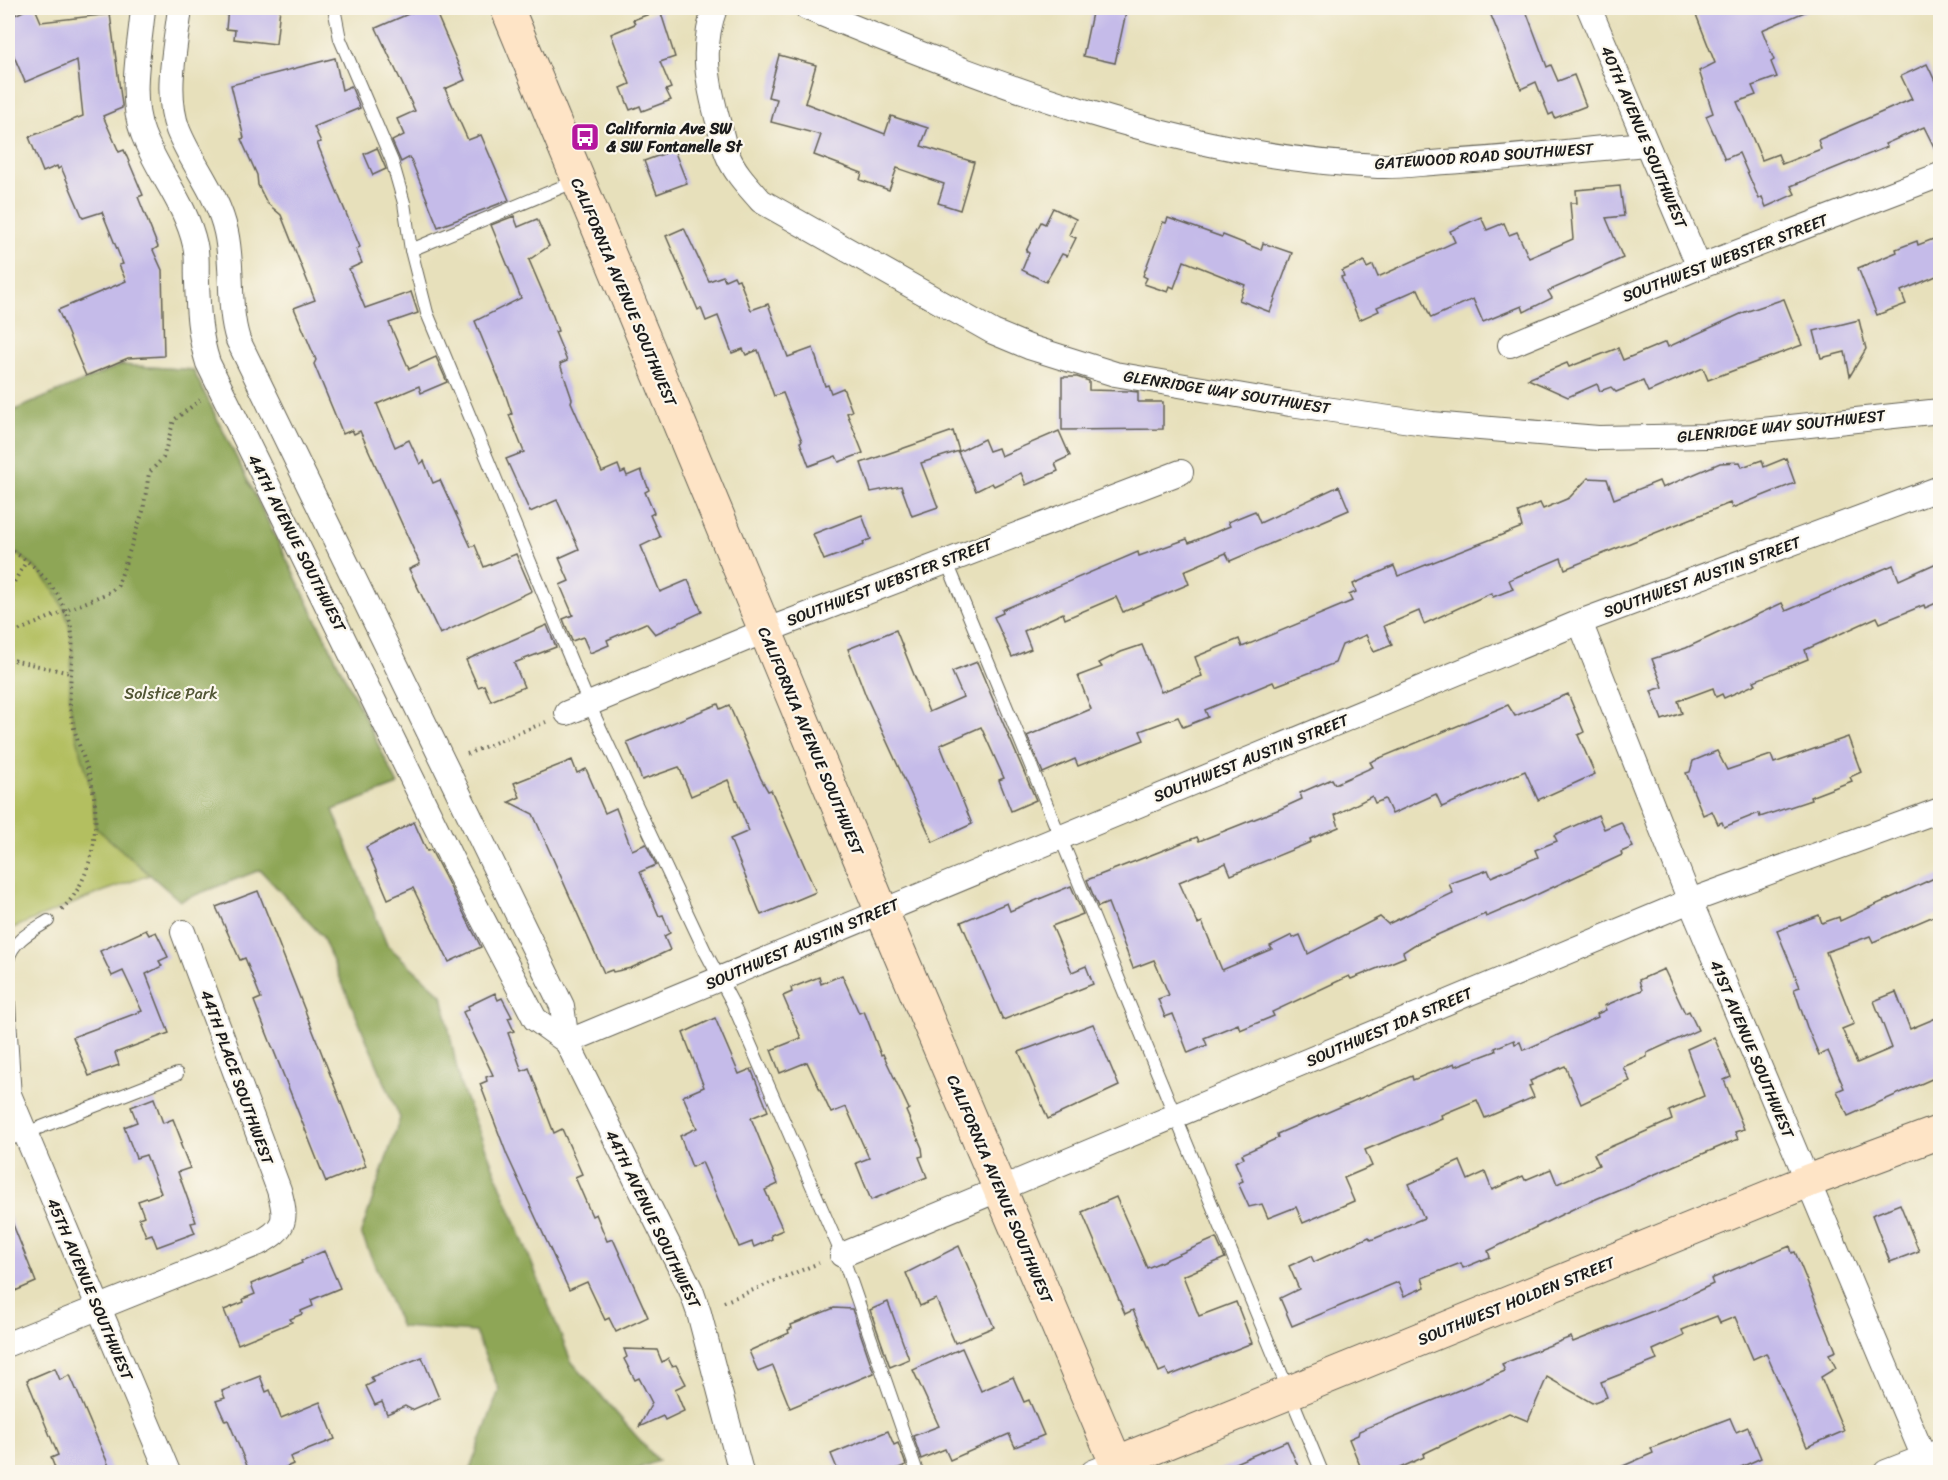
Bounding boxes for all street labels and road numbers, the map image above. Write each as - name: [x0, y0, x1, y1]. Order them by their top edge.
- street label: 40TH AVENUE SOUTHWEST: [1592, 41, 1696, 234]
- street label: GATEWOOD ROAD SOUTHWEST: [1374, 134, 1595, 178]
- street label: CALIFORNIA AVENUE SOUTHWEST: [563, 173, 686, 412]
- street label: SOUTHWEST WEBSTER STREET: [1618, 205, 1833, 311]
- street label: GLENRIDGE WAY SOUTHWEST: [1122, 361, 1334, 423]
- street label: GLENRIDGE WAY SOUTHWEST: [1676, 401, 1888, 451]
- street label: 44TH AVENUE SOUTHWEST: [240, 449, 355, 638]
- street label: SOUTHWEST AUSTIN STREET: [1599, 527, 1806, 626]
- street label: SOUTHWEST WEBSTER STREET: [782, 529, 997, 635]
- street label: CALIFORNIA AVENUE SOUTHWEST: [750, 622, 873, 861]
- street label: SOUTHWEST AUSTIN STREET: [1149, 705, 1354, 811]
- street label: SOUTHWEST AUSTIN STREET: [700, 889, 905, 998]
- street label: 41ST AVENUE SOUTHWEST: [1701, 955, 1803, 1144]
- street label: SOUTHWEST IDA STREET: [1301, 978, 1478, 1075]
- street label: 44TH PLACE SOUTHWEST: [192, 985, 283, 1170]
- street label: CALIFORNIA AVENUE SOUTHWEST: [939, 1070, 1062, 1309]
- street label: 44TH AVENUE SOUTHWEST: [597, 1124, 710, 1315]
- street label: 45TH AVENUE SOUTHWEST: [38, 1193, 142, 1386]
- street label: SOUTHWEST HOLDEN STREET: [1413, 1248, 1621, 1354]

